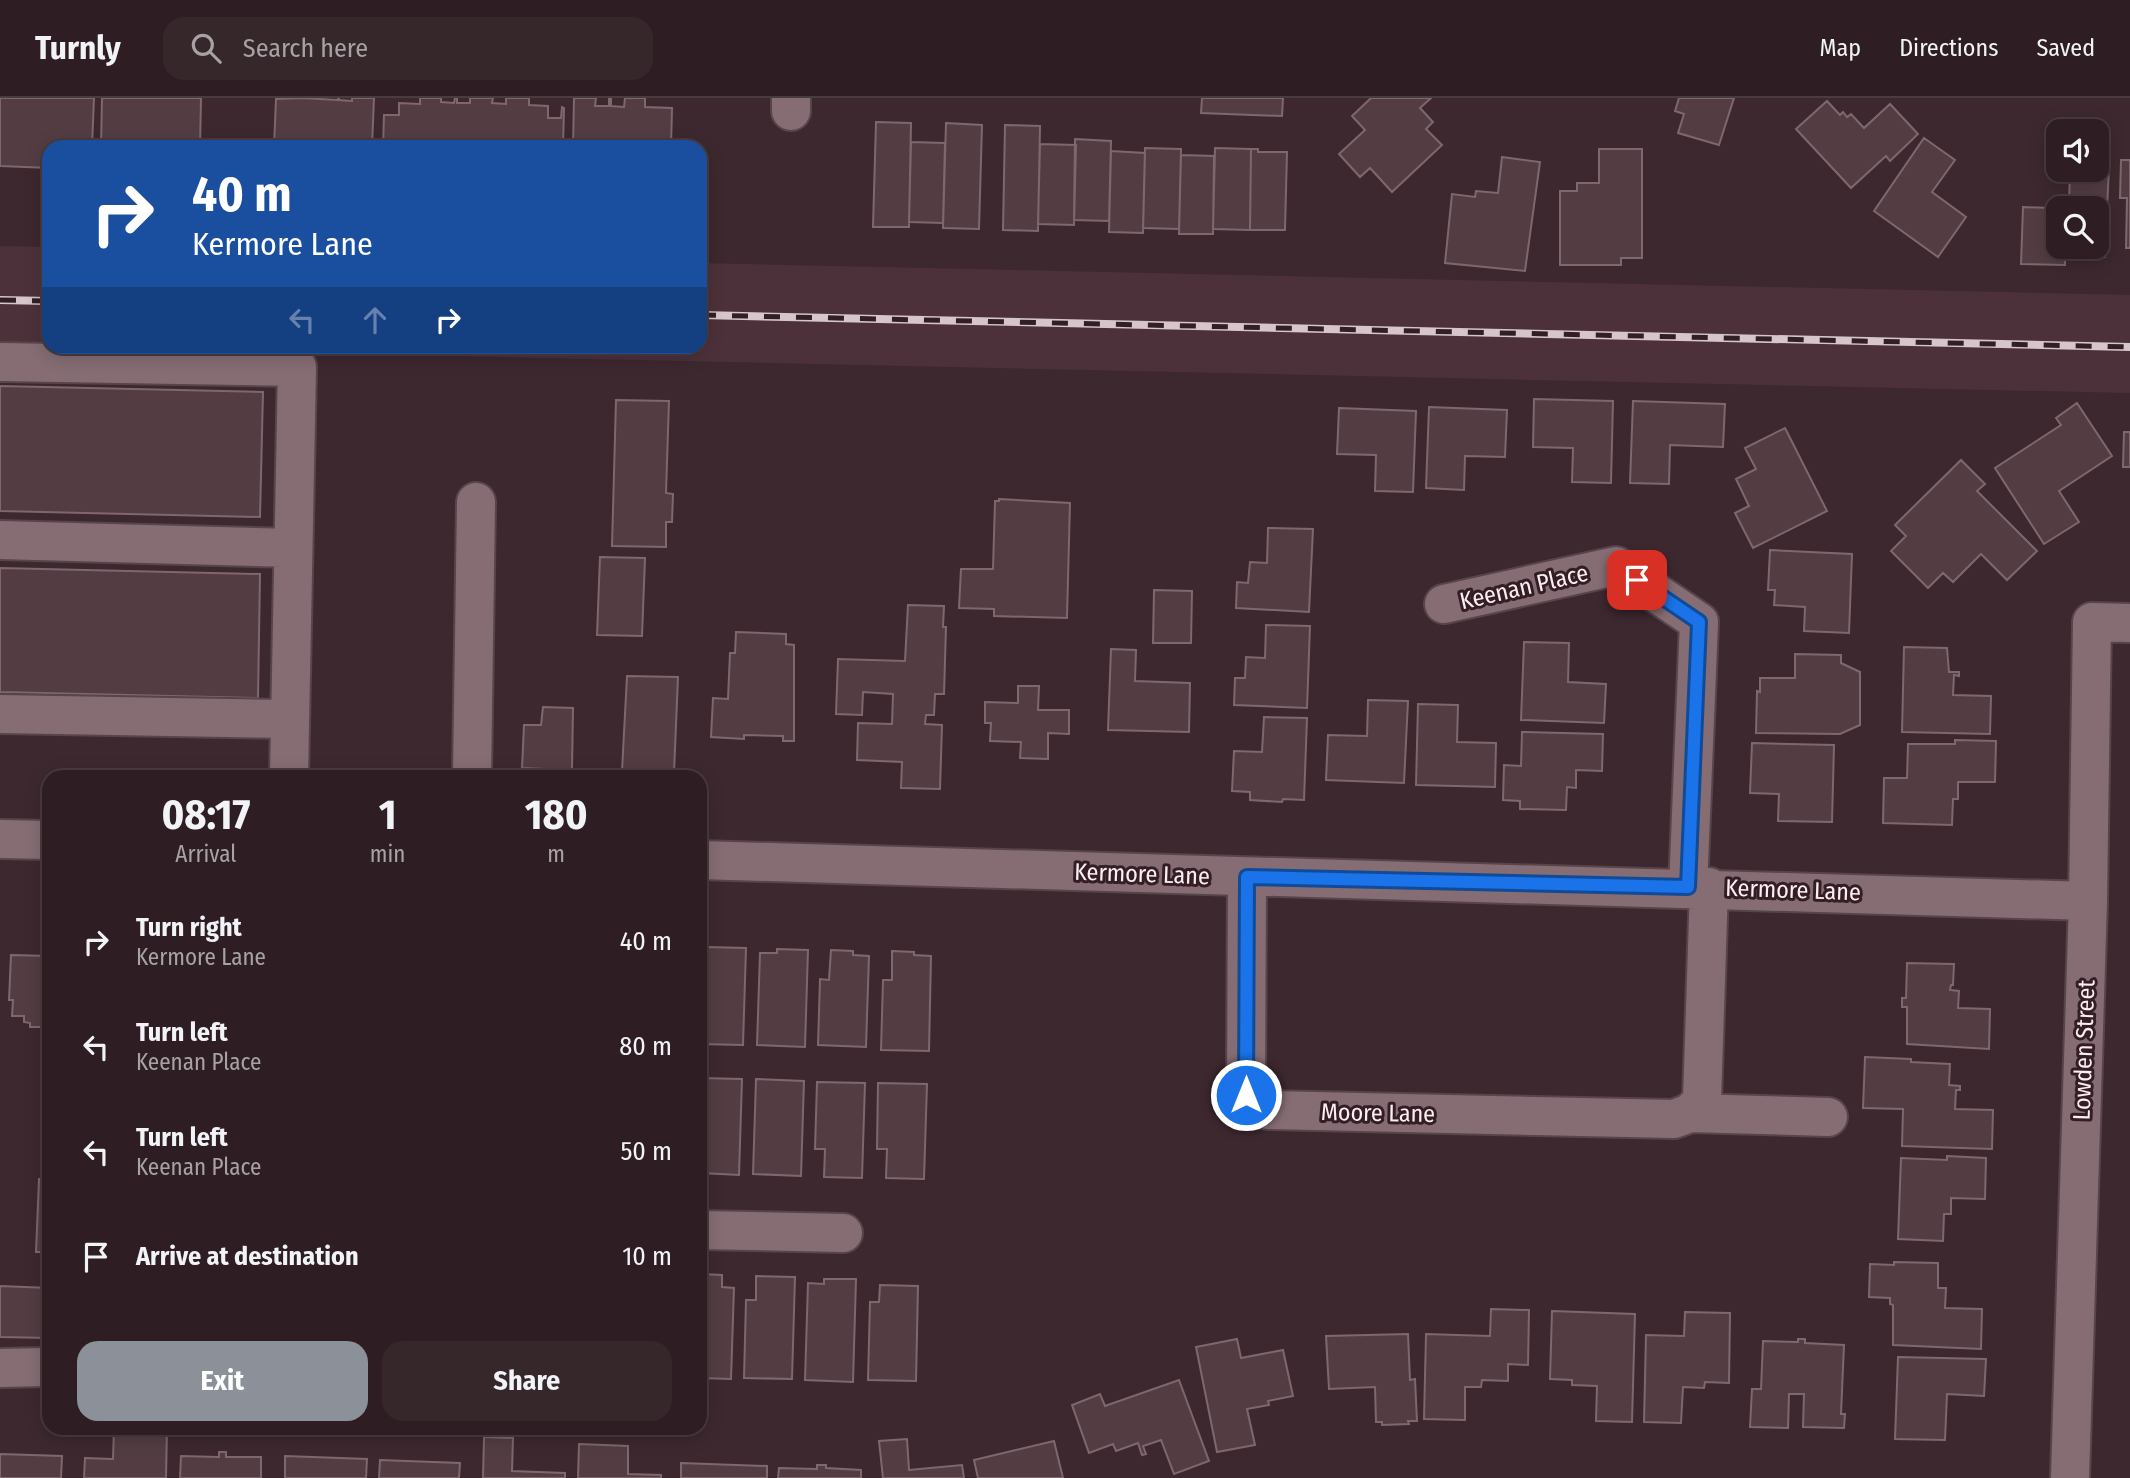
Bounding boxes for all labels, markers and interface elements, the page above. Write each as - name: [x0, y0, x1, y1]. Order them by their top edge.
- search box: [163, 17, 653, 80]
- text: Turnly: [35, 28, 121, 68]
- icon: search: [187, 29, 225, 67]
- text: Search here: [243, 33, 368, 64]
- text: Map: [1820, 34, 1861, 62]
- text: Directions: [1899, 34, 1998, 62]
- text: Saved: [2036, 34, 2095, 62]
- map controls: [2046, 119, 2109, 259]
- button: sound: [2046, 119, 2109, 182]
- text: 40 m: [192, 165, 292, 224]
- icon: right: [77, 168, 168, 259]
- button: search: [2046, 196, 2109, 259]
- text: Kermore Lane: [192, 225, 373, 263]
- icon: left: [283, 301, 321, 339]
- icon: ahead: [356, 301, 394, 339]
- icon: right: [429, 301, 467, 339]
- pin: [1607, 550, 1667, 610]
- street label: Keenan Place: [1457, 559, 1591, 615]
- icon: arrive: [1618, 561, 1656, 599]
- text: 08:17: [161, 790, 250, 840]
- text: 1: [379, 790, 396, 840]
- text: 180: [525, 790, 588, 840]
- text: Arrival: [175, 840, 236, 868]
- text: min: [370, 840, 405, 868]
- text: m: [547, 840, 565, 868]
- street label: Kermore Lane: [1074, 858, 1210, 890]
- street label: Kermore Lane: [1725, 874, 1861, 906]
- text: Turn right: [136, 912, 242, 943]
- icon: right: [77, 923, 115, 961]
- text: 40 m: [620, 926, 672, 957]
- text: Kermore Lane: [136, 943, 266, 971]
- street label: Lowden Street: [2068, 979, 2100, 1121]
- text: Turn left: [136, 1017, 228, 1048]
- icon: left: [77, 1028, 115, 1066]
- text: 80 m: [619, 1031, 672, 1062]
- text: Keenan Place: [136, 1048, 261, 1076]
- position arrow: [1209, 1058, 1283, 1132]
- street label: Moore Lane: [1321, 1098, 1435, 1128]
- text: Turn left: [136, 1122, 228, 1153]
- icon: left: [77, 1133, 115, 1171]
- text: 50 m: [620, 1136, 672, 1167]
- text: Keenan Place: [136, 1153, 261, 1181]
- icon: arrive: [77, 1238, 115, 1276]
- text: Arrive at destination: [136, 1241, 359, 1272]
- text: 10 m: [622, 1241, 672, 1272]
- button: Exit: [77, 1341, 368, 1421]
- button: Share: [382, 1341, 672, 1421]

